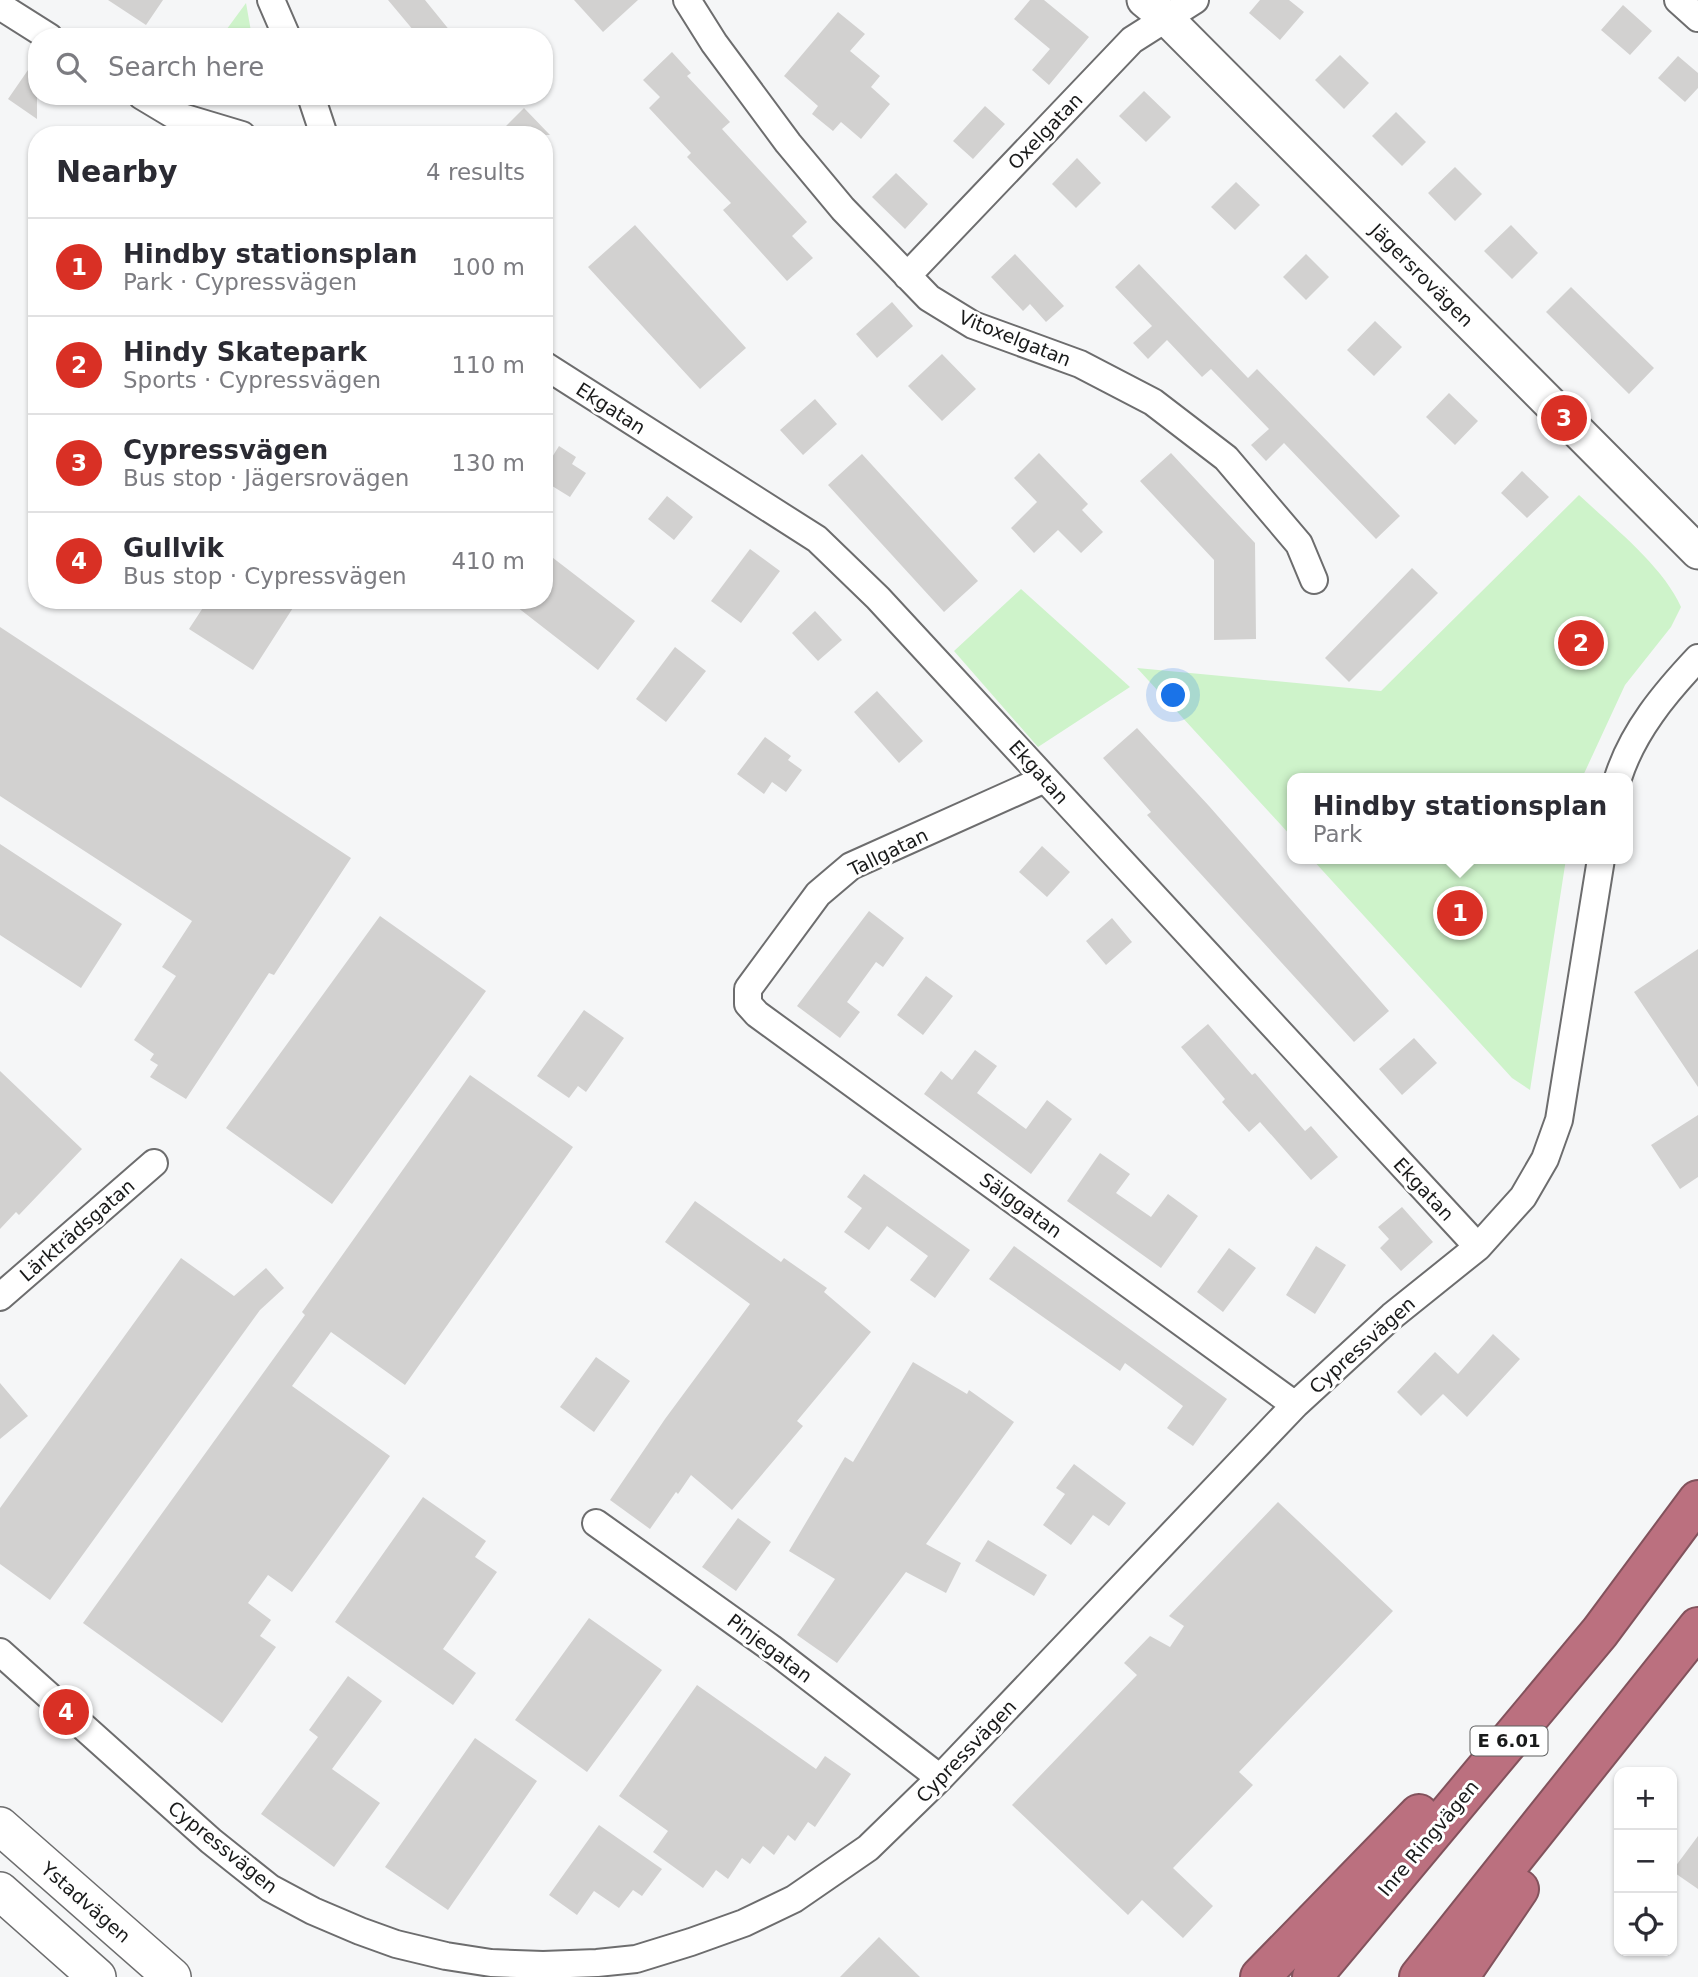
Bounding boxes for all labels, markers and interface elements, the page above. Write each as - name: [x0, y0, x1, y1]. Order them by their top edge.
- search box: [28, 28, 553, 105]
- icon: search: [52, 48, 90, 86]
- text: Search here: [108, 52, 264, 82]
- street label: Oxelgatan: [1003, 88, 1087, 174]
- text: Nearby: [56, 154, 178, 189]
- text: 4 results: [426, 159, 525, 185]
- street label: Jägersrovägen: [1365, 218, 1478, 331]
- text: Hindby stationsplan: [123, 239, 418, 269]
- text: 1: [71, 254, 87, 280]
- text: 100 m: [451, 254, 525, 280]
- text: Park · Cypressvägen: [123, 269, 357, 295]
- street label: Vitoxelgatan: [956, 306, 1074, 370]
- text: Hindy Skatepark: [123, 337, 367, 367]
- text: 2: [71, 352, 87, 378]
- text: 110 m: [451, 352, 525, 378]
- text: Sports · Cypressvägen: [123, 367, 381, 393]
- street label: Ekgatan: [572, 378, 650, 438]
- pin: 3: [1541, 392, 1587, 444]
- text: Cypressvägen: [123, 435, 328, 465]
- text: 3: [71, 450, 87, 476]
- text: 130 m: [451, 450, 525, 476]
- text: Bus stop · Jägersrovägen: [123, 465, 409, 491]
- text: Gullvik: [123, 533, 224, 563]
- text: 4: [71, 548, 87, 574]
- text: 410 m: [451, 548, 525, 574]
- text: Bus stop · Cypressvägen: [123, 563, 407, 589]
- pin: 2: [1558, 617, 1604, 669]
- your location: [1156, 678, 1190, 712]
- street label: Ekgatan: [1005, 736, 1073, 808]
- popup: [1287, 773, 1633, 864]
- text: Hindby stationsplan: [1313, 791, 1607, 821]
- text: Park: [1313, 821, 1362, 847]
- street label: Tallgatan: [844, 823, 931, 881]
- pin: 1: [1437, 887, 1483, 939]
- street label: Ekgatan: [1389, 1153, 1459, 1225]
- street label: Sälggatan: [976, 1168, 1066, 1242]
- street label: Lärkträdsgatan: [15, 1174, 139, 1286]
- street label: Cypressvägen: [1305, 1292, 1419, 1398]
- street label: Pinjegatan: [723, 1609, 817, 1687]
- pin: 4: [43, 1686, 89, 1738]
- street label: Cypressvägen: [911, 1695, 1021, 1807]
- road number: E 6.01: [1470, 1726, 1548, 1756]
- map controls: [1614, 1767, 1677, 1956]
- button: +: [1614, 1767, 1677, 1830]
- street label: Inre Ringvägen: [1373, 1776, 1483, 1900]
- street label: Cypressvägen: [164, 1796, 282, 1898]
- button: −: [1614, 1830, 1677, 1893]
- street label: Ystadvägen: [36, 1857, 135, 1947]
- button: locate: [1614, 1893, 1677, 1956]

